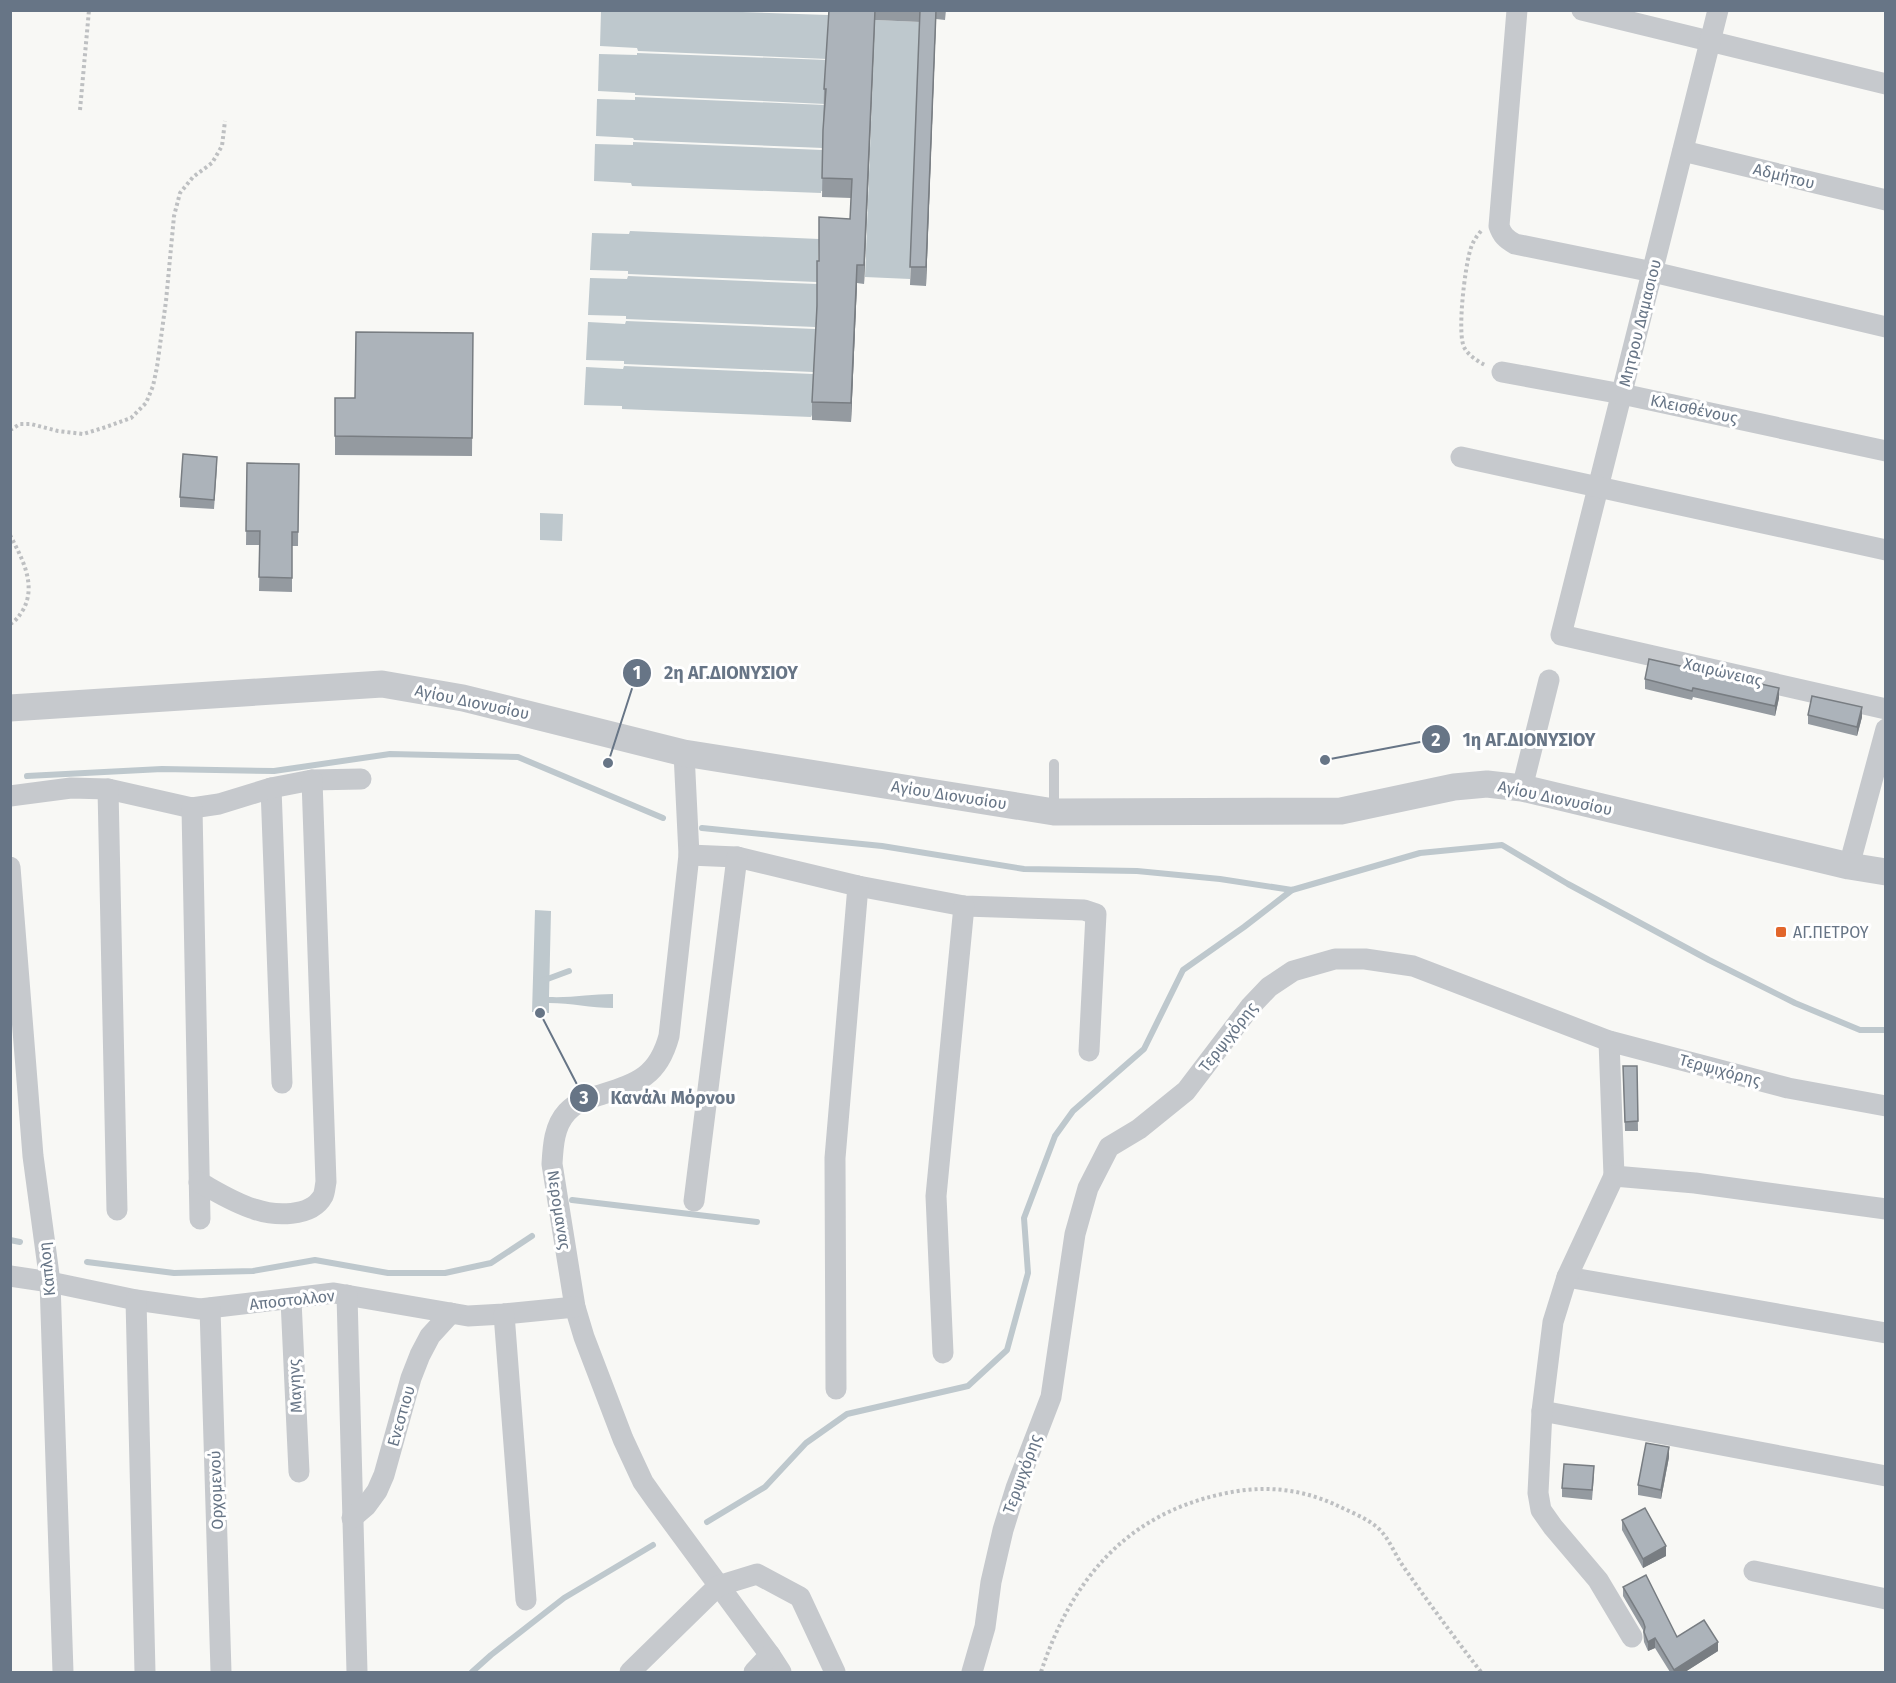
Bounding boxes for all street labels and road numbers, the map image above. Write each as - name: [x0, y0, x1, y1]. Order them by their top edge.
- street label: Αδμήτου: [1751, 159, 1817, 193]
- street label: Μητρου Δαμασιου: [1615, 257, 1665, 389]
- street label: Κλεισθένους: [1649, 390, 1740, 428]
- street label: Χαιρώνειας: [1682, 654, 1765, 690]
- street label: Αγίου Διονυσίου: [413, 681, 531, 723]
- street label: Αγίου Διονυσίου: [890, 777, 1008, 813]
- street label: Αγίου Διονυσίου: [1496, 777, 1614, 819]
- street label: Τερψιχόρης: [1195, 998, 1261, 1076]
- street label: Τερψιχόρης: [1677, 1050, 1763, 1090]
- street label: Νερομανας: [543, 1169, 575, 1252]
- street label: Καπλοη: [35, 1241, 59, 1297]
- street label: Αποστολλον: [248, 1286, 336, 1314]
- street label: Μαγηνς: [284, 1358, 306, 1414]
- street label: Ενεστιου: [383, 1383, 419, 1449]
- street label: Τερψιχόρης: [999, 1431, 1045, 1516]
- street label: Ορχομενού: [205, 1450, 227, 1530]

